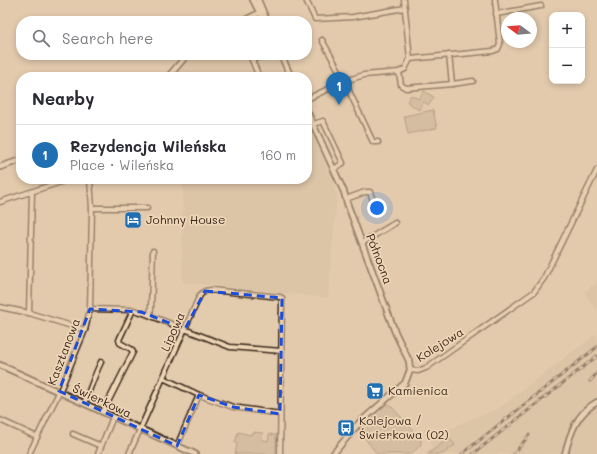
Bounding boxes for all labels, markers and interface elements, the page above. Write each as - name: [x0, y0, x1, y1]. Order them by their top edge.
- north arrow: [501, 12, 537, 48]
- map controls: [549, 12, 585, 84]
- button: +: [549, 12, 585, 48]
- search box: [16, 16, 312, 60]
- icon: search: [30, 27, 52, 49]
- text: Search here: [62, 28, 153, 48]
- button: −: [549, 48, 585, 84]
- pin: 1: [326, 72, 352, 105]
- text: Nearby: [32, 87, 94, 109]
- text: Rezydencja Wileńska: [70, 136, 226, 156]
- text: 1: [42, 146, 48, 163]
- text: 160 m: [260, 146, 296, 163]
- text: Place · Wileńska: [70, 156, 174, 173]
- your location: [367, 198, 387, 218]
- hotel icon: Johnny House: [123, 210, 143, 230]
- place label: Johnny House: [146, 211, 225, 227]
- street label: Północna: [363, 231, 397, 286]
- street label: Lipowa: [156, 309, 188, 354]
- street label: Kasztanowa: [43, 316, 83, 387]
- street label: Kolejowa: [413, 323, 466, 365]
- street label: Świerkowa: [70, 379, 135, 421]
- supermarket icon: Kamienica: [365, 381, 385, 401]
- place label: Kamienica: [388, 382, 448, 398]
- place label: Kolejowa / Świerkowa (02): [359, 412, 449, 442]
- bus stop icon: Kolejowa / Świerkowa (02): [336, 418, 356, 438]

